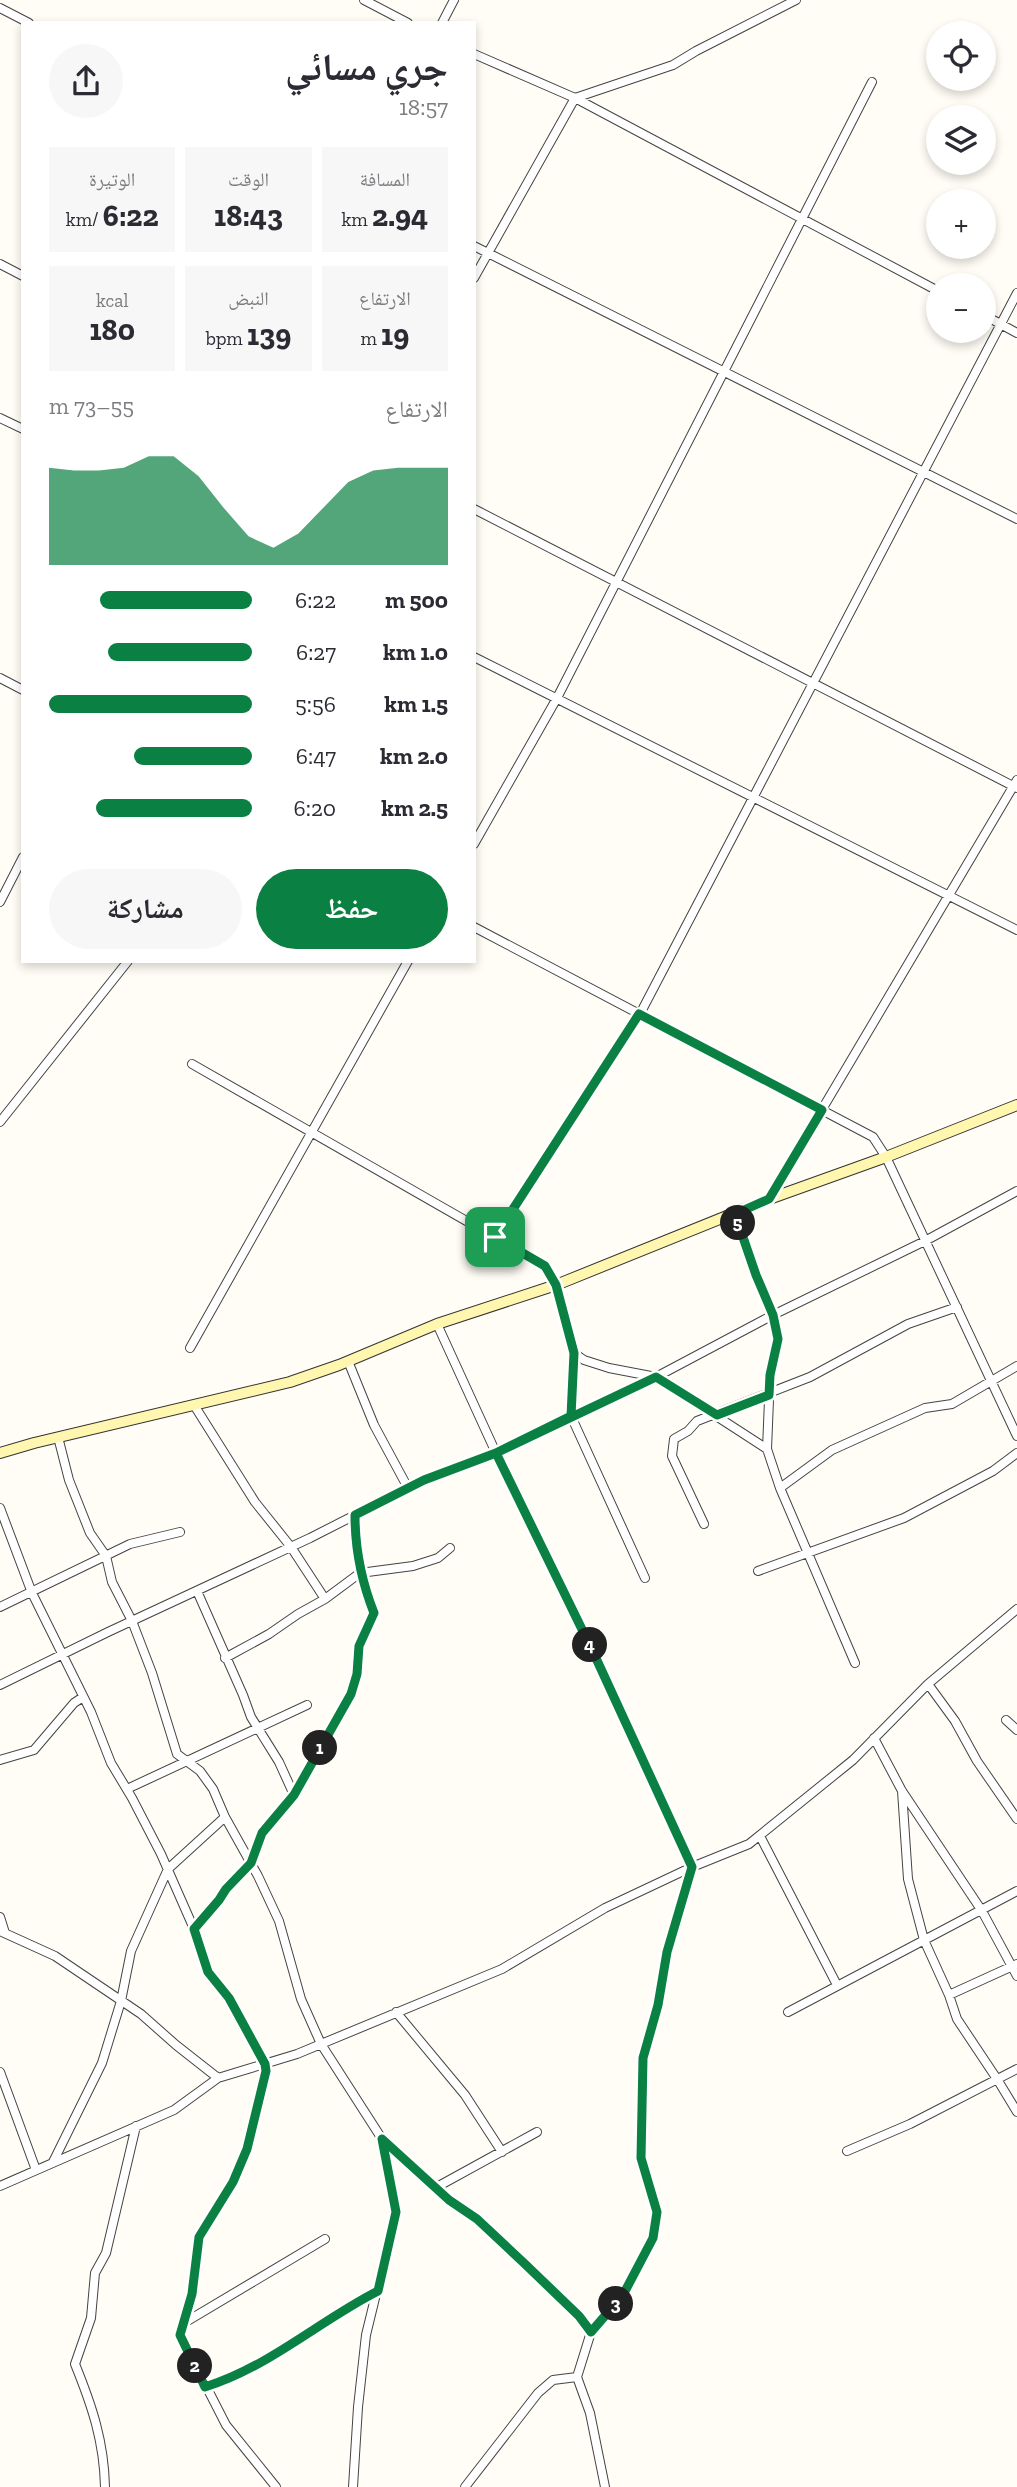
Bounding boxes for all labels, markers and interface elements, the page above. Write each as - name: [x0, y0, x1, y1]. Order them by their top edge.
- map controls: [926, 21, 996, 343]
- button: locate: [926, 21, 996, 91]
- button: share: [49, 44, 123, 118]
- text: جري مسائي: [285, 44, 448, 90]
- text: 18:57: [399, 93, 448, 121]
- button: layers: [926, 105, 996, 175]
- text: الوتيرة: [89, 168, 135, 191]
- text: الوقت: [228, 168, 269, 191]
- text: المسافة: [360, 168, 410, 191]
- button: +: [926, 189, 996, 259]
- text: 6:22: [103, 198, 159, 234]
- text: 18:43: [214, 198, 283, 234]
- text: 2.94: [372, 198, 428, 234]
- text: /km: [66, 208, 103, 231]
- text: km: [341, 208, 372, 231]
- button: −: [926, 273, 996, 343]
- text: النبض: [228, 287, 269, 310]
- text: الارتفاع: [359, 287, 411, 310]
- text: kcal: [96, 289, 128, 312]
- text: 180: [89, 312, 135, 348]
- text: 139: [247, 317, 291, 353]
- text: 19: [381, 317, 409, 353]
- text: bpm: [206, 327, 247, 350]
- text: m: [360, 327, 381, 350]
- text: 55–73 m: [49, 392, 134, 420]
- text: الارتفاع: [385, 395, 448, 423]
- text: 6:22: [295, 586, 336, 614]
- text: 500 m: [385, 586, 448, 614]
- text: 6:27: [296, 638, 336, 666]
- text: 1.0 km: [383, 638, 448, 666]
- text: 5:56: [295, 690, 336, 718]
- text: 1.5 km: [384, 690, 448, 718]
- text: 6:47: [296, 742, 336, 770]
- text: 2.0 km: [380, 742, 448, 770]
- text: 6:20: [294, 794, 336, 822]
- text: 2.5 km: [381, 794, 448, 822]
- button: مشاركة: [49, 869, 242, 949]
- button: حفظ: [256, 869, 448, 949]
- pin: 5: [720, 1206, 756, 1240]
- pin: [465, 1207, 525, 1267]
- text: 5: [733, 1211, 742, 1234]
- icon: arrive: [476, 1218, 514, 1256]
- pin: 4: [572, 1628, 608, 1662]
- text: 4: [584, 1633, 595, 1656]
- pin: 1: [302, 1730, 338, 1766]
- text: 1: [316, 1736, 323, 1759]
- pin: 3: [598, 2286, 634, 2322]
- text: 3: [610, 2292, 621, 2315]
- pin: 2: [178, 2348, 212, 2384]
- text: 2: [189, 2354, 200, 2377]

